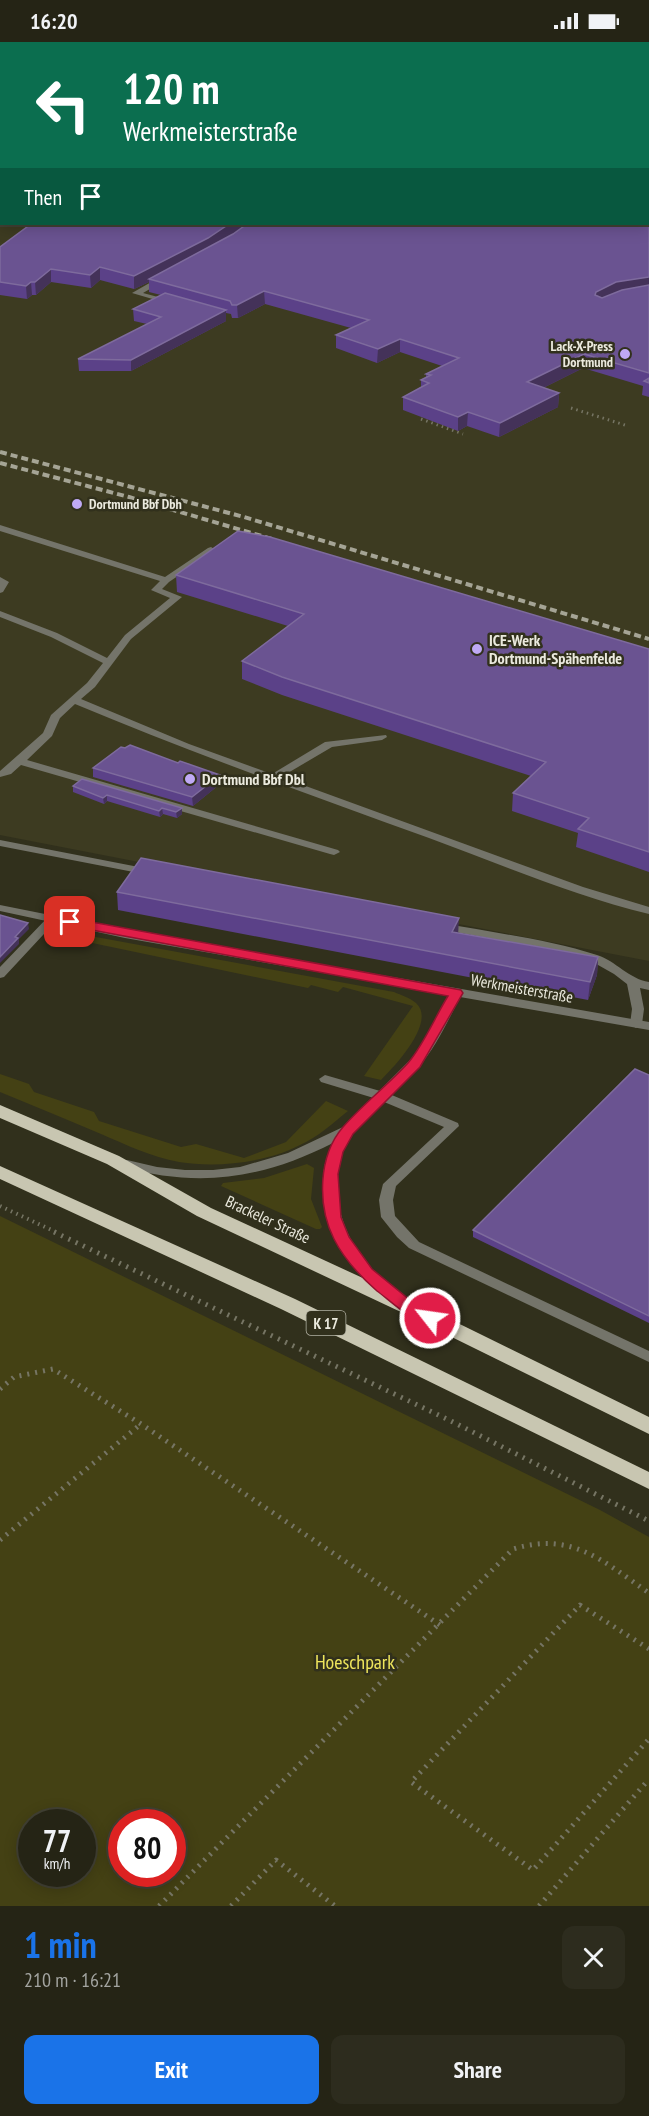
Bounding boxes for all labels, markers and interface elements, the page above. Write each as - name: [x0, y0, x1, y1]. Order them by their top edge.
- text: 16:20: [30, 7, 78, 35]
- text: 120 m: [123, 61, 220, 116]
- icon: left: [24, 66, 102, 144]
- text: Werkmeisterstraße: [123, 114, 298, 148]
- icon: arrive: [74, 180, 107, 213]
- text: Then: [24, 183, 62, 211]
- place label: Lack-X-Press Dortmund: [551, 337, 613, 371]
- marker: Lack-X-Press Dortmund: [618, 347, 632, 361]
- place label: Dortmund Bbf Dbh: [89, 495, 182, 513]
- marker: Dortmund Bbf Dbh: [70, 497, 84, 511]
- place label: ICE-Werk Dortmund-Spähenfelde: [489, 630, 622, 668]
- marker: ICE-Werk Dortmund-Spähenfelde: [470, 642, 484, 656]
- place label: Dortmund Bbf Dbl: [202, 769, 305, 789]
- marker: Dortmund Bbf Dbl: [183, 772, 197, 786]
- pin: [44, 896, 95, 947]
- icon: arrive: [53, 905, 86, 938]
- street label: Werkmeisterstraße: [469, 969, 575, 1007]
- street label: Brackeler Straße: [222, 1191, 314, 1247]
- position arrow: [398, 1286, 462, 1350]
- road number: K 17: [306, 1311, 346, 1335]
- park label: Hoeschpark: [315, 1649, 395, 1675]
- speed limit sign: 80: [108, 1809, 186, 1887]
- text: 77: [43, 1821, 71, 1860]
- text: km/h: [44, 1854, 70, 1873]
- text: 1 min: [24, 1921, 97, 1968]
- button: close: [562, 1926, 625, 1989]
- text: 210 m · 16:21: [24, 1967, 121, 1993]
- button: Exit: [24, 2035, 319, 2104]
- button: Share: [331, 2035, 625, 2104]

